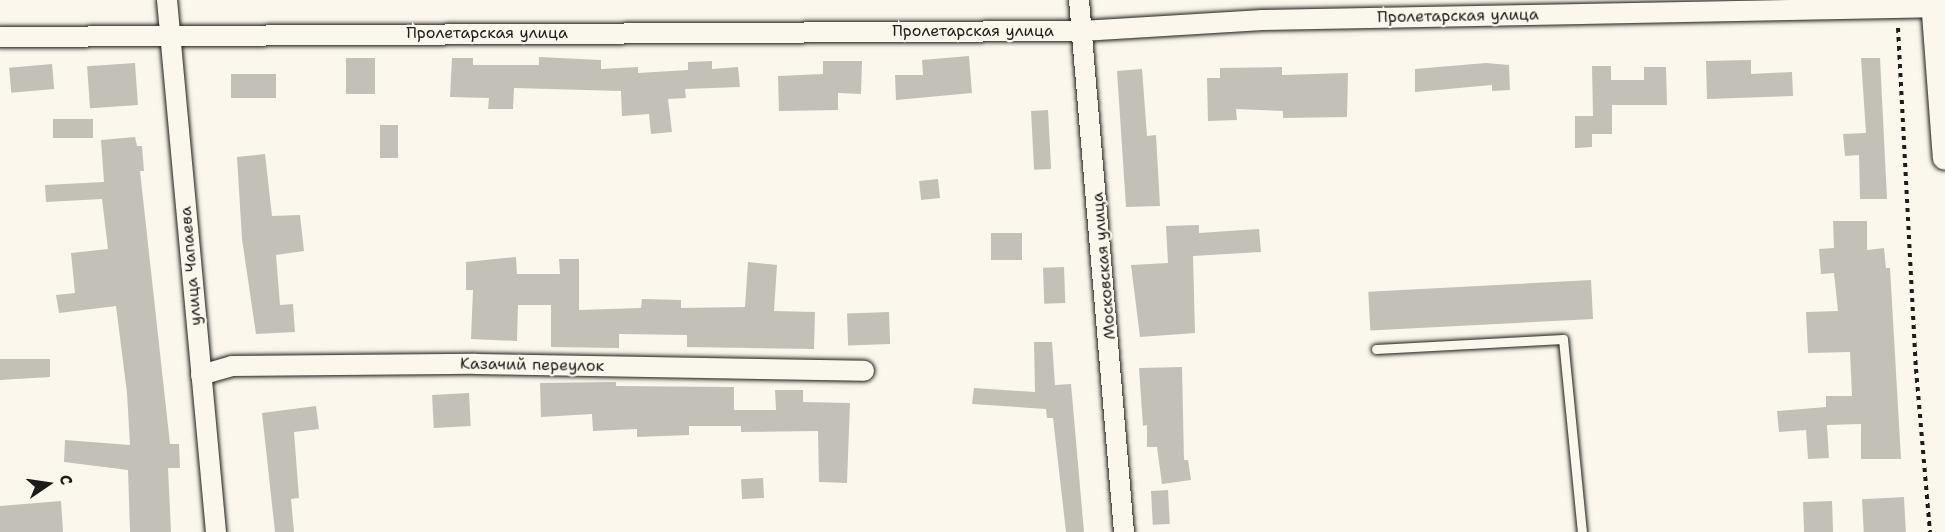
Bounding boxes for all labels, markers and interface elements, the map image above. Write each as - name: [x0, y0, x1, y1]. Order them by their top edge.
- street label: Пролетарская улица: [1377, 5, 1539, 27]
- street label: Пролетарская улица: [892, 21, 1054, 41]
- street label: Пролетарская улица: [406, 23, 568, 43]
- street label: Московская улица: [1088, 192, 1120, 340]
- street label: улица Чапаева: [176, 206, 206, 326]
- street label: Казачий переулок: [460, 354, 604, 376]
- north arrow: [18, 454, 78, 514]
- text: С: [55, 473, 77, 487]

